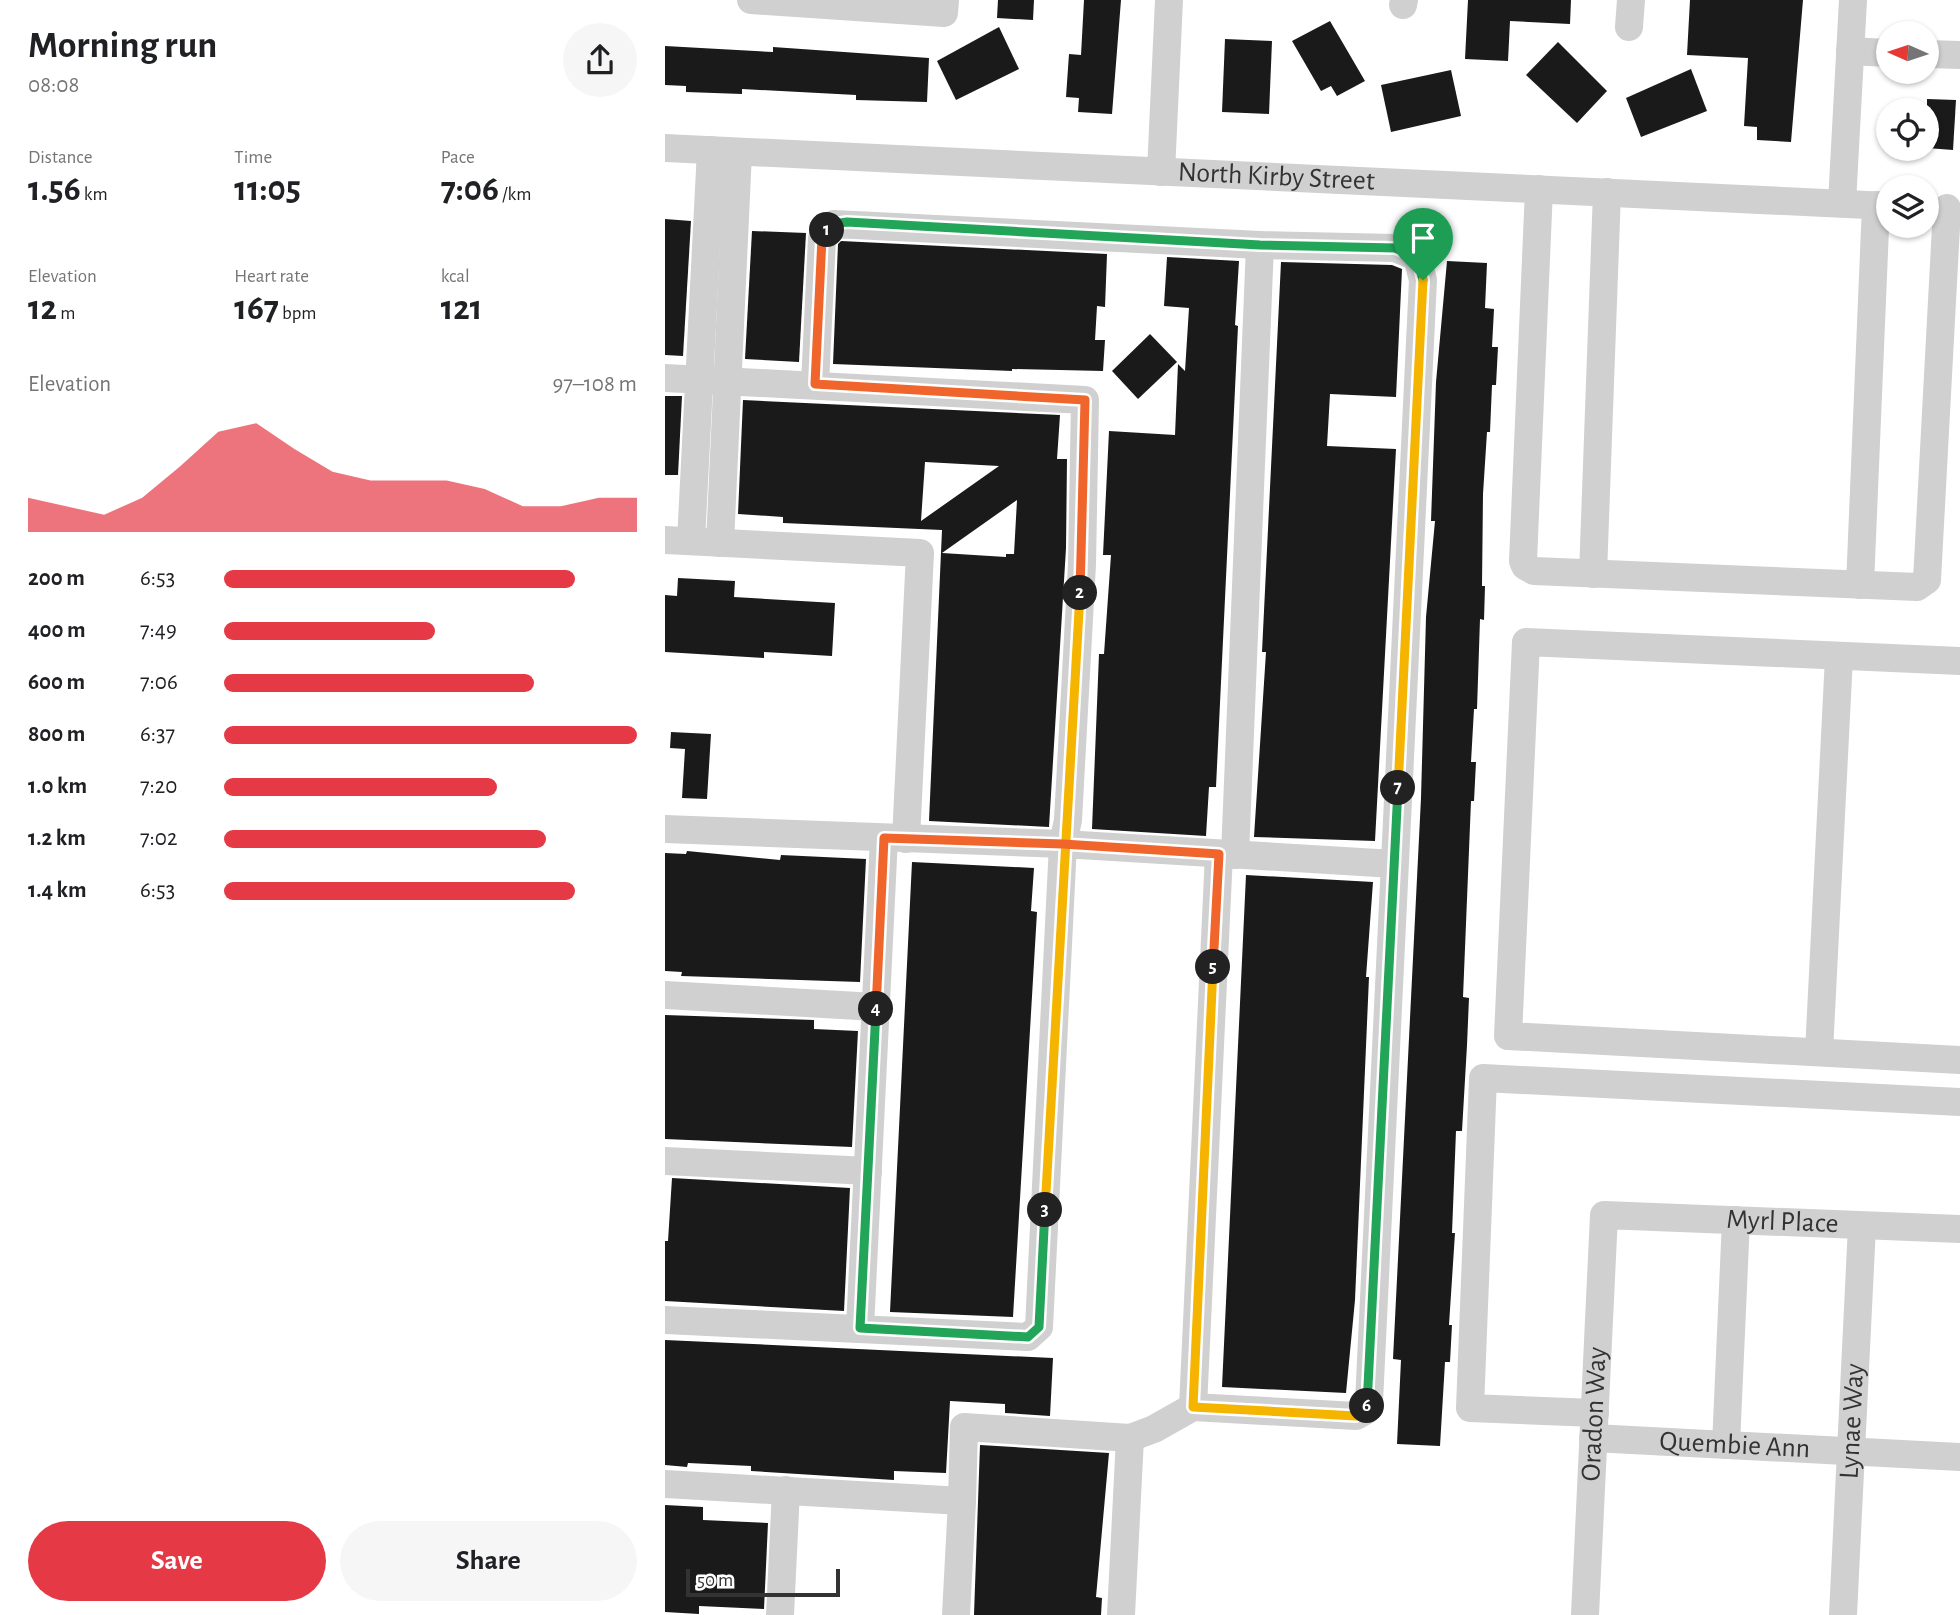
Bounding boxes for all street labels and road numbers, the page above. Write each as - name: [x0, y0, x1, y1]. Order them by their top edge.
- street label: North Kirby Street: [1177, 158, 1375, 196]
- street label: Myrl Place: [1726, 1206, 1839, 1238]
- street label: Oradon Way: [1577, 1346, 1612, 1482]
- street label: Lynae Way: [1836, 1363, 1869, 1480]
- street label: Quembie Ann: [1659, 1427, 1811, 1463]

